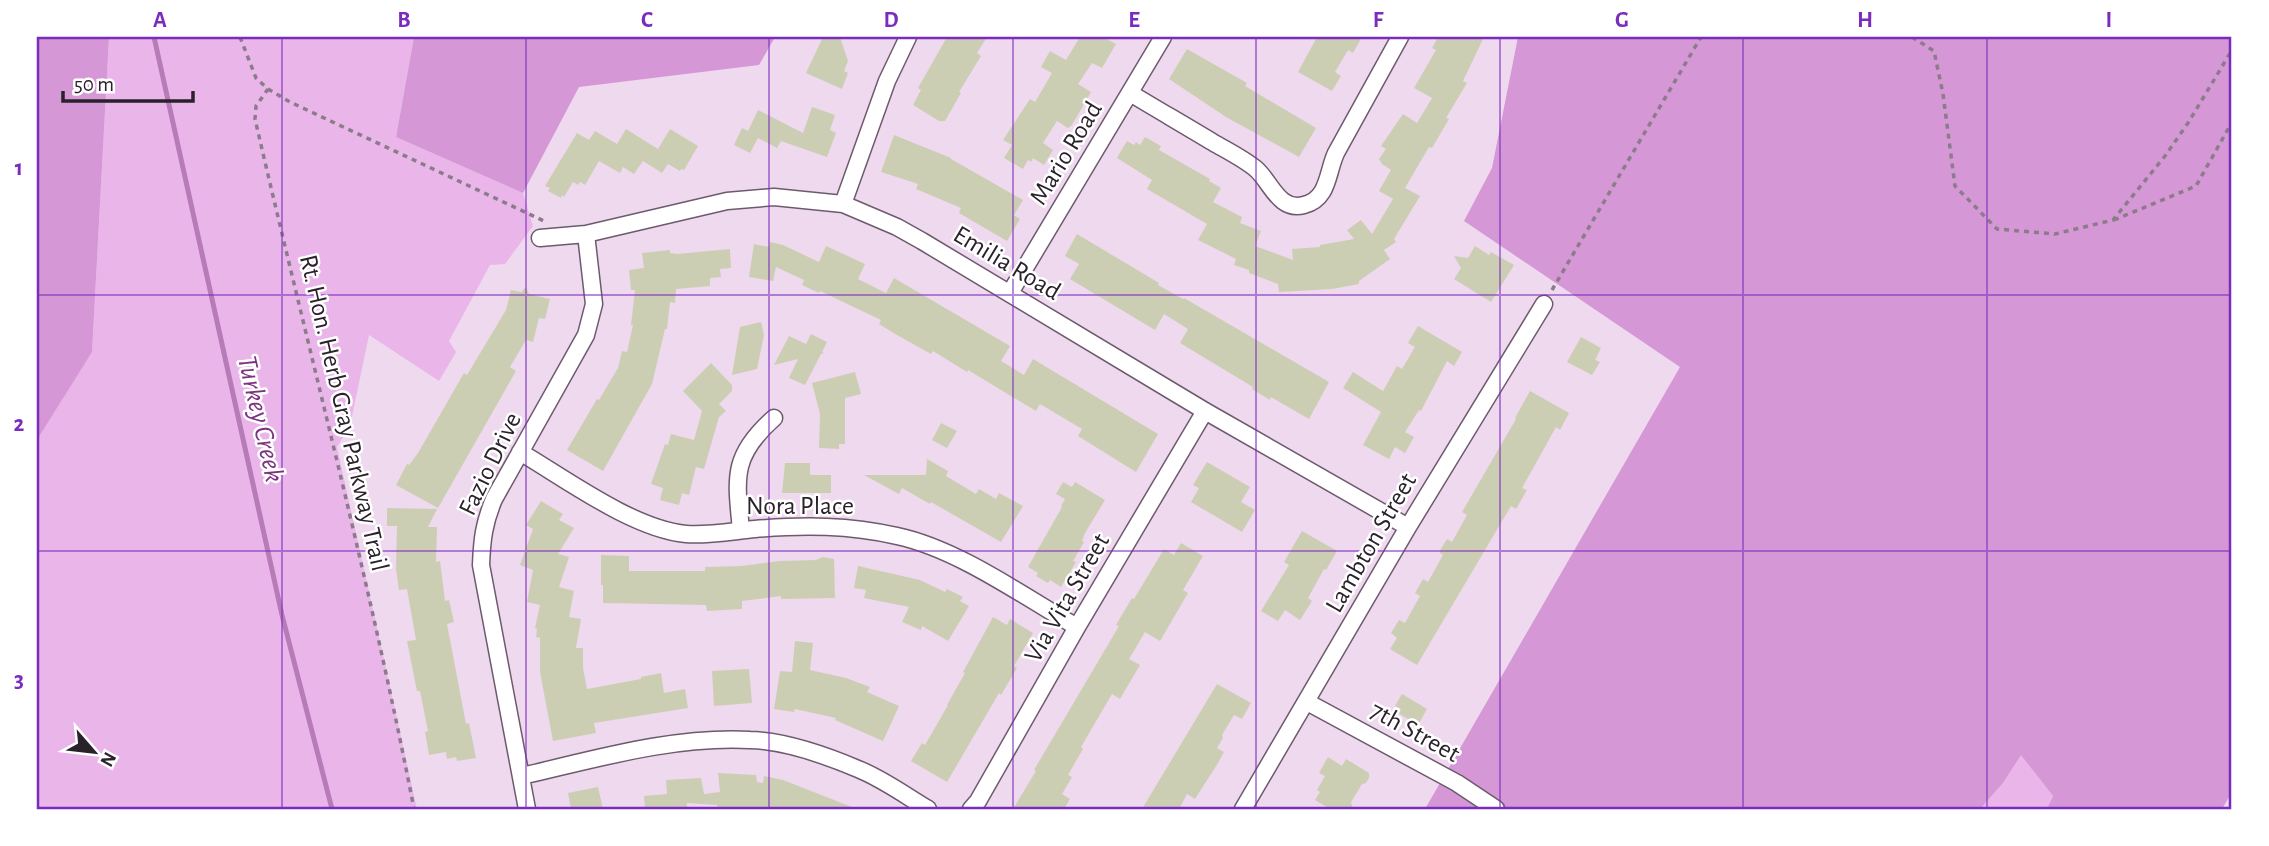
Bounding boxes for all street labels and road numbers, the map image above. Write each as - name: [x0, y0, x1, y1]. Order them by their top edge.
- street label: Mario Road: [1025, 97, 1107, 209]
- street label: Emilia Road: [949, 221, 1065, 305]
- street label: Rt. Hon. Herb Gray Parkway Trail: [295, 252, 393, 574]
- street label: Fazio Drive: [454, 409, 526, 519]
- street label: Lambton Street: [1321, 469, 1421, 617]
- street label: Nora Place: [746, 493, 854, 519]
- street label: Via Vita Street: [1020, 529, 1114, 667]
- street label: 7th Street: [1366, 697, 1464, 767]

